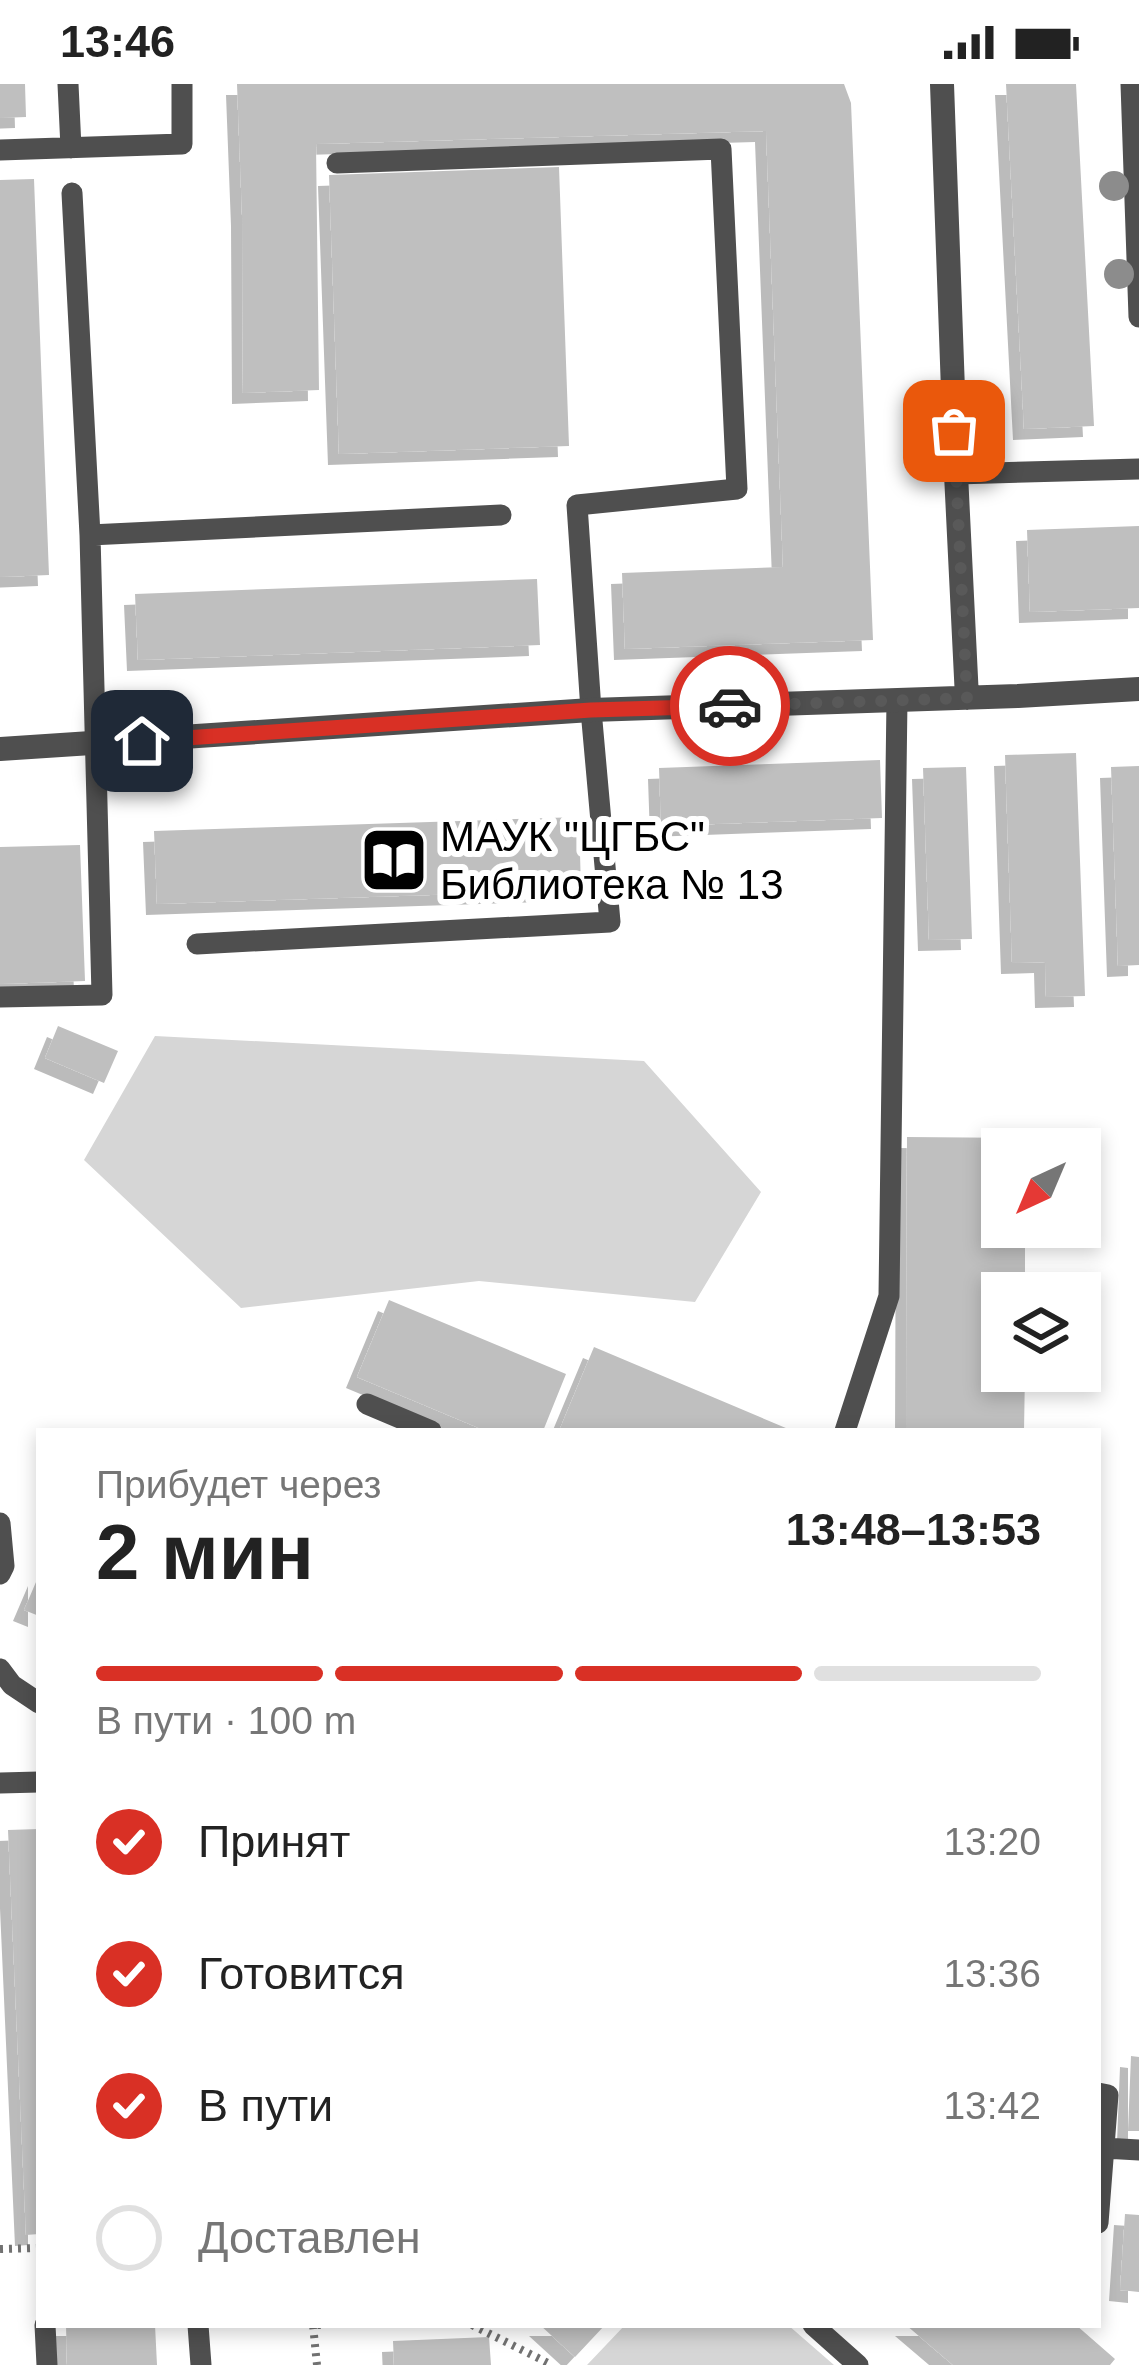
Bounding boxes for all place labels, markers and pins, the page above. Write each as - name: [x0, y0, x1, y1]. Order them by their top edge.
- pin: [903, 380, 1005, 482]
- pin: [91, 690, 193, 792]
- place label: МАУК "ЦГБС" Библиотека № 13: [440, 813, 784, 908]
- library icon: МАУК "ЦГБС" Библиотека № 13: [359, 825, 429, 895]

